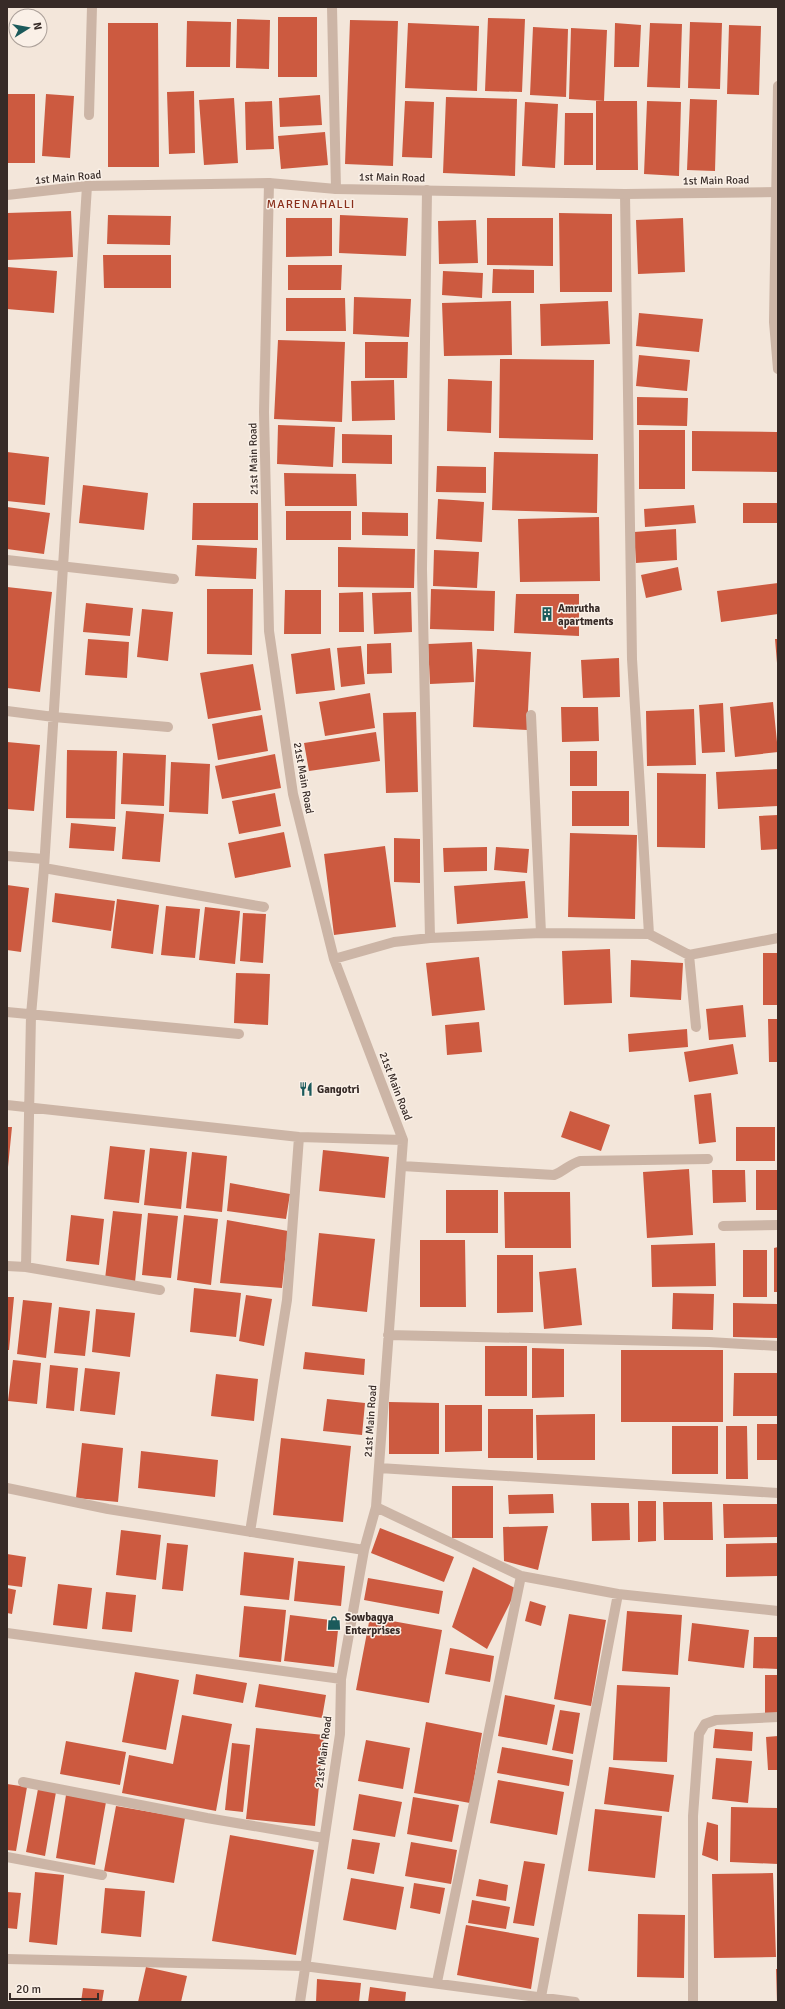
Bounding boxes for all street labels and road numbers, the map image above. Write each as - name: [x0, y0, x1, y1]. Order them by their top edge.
- street label: 1st Main Road: [34, 168, 102, 187]
- street label: 1st Main Road: [359, 170, 425, 185]
- street label: 1st Main Road: [683, 173, 750, 188]
- street label: 21st Main Road: [246, 423, 261, 495]
- street label: 21st Main Road: [291, 741, 316, 815]
- street label: 21st Main Road: [376, 1050, 415, 1122]
- street label: 21st Main Road: [361, 1384, 380, 1458]
- street label: 21st Main Road: [313, 1715, 334, 1789]

